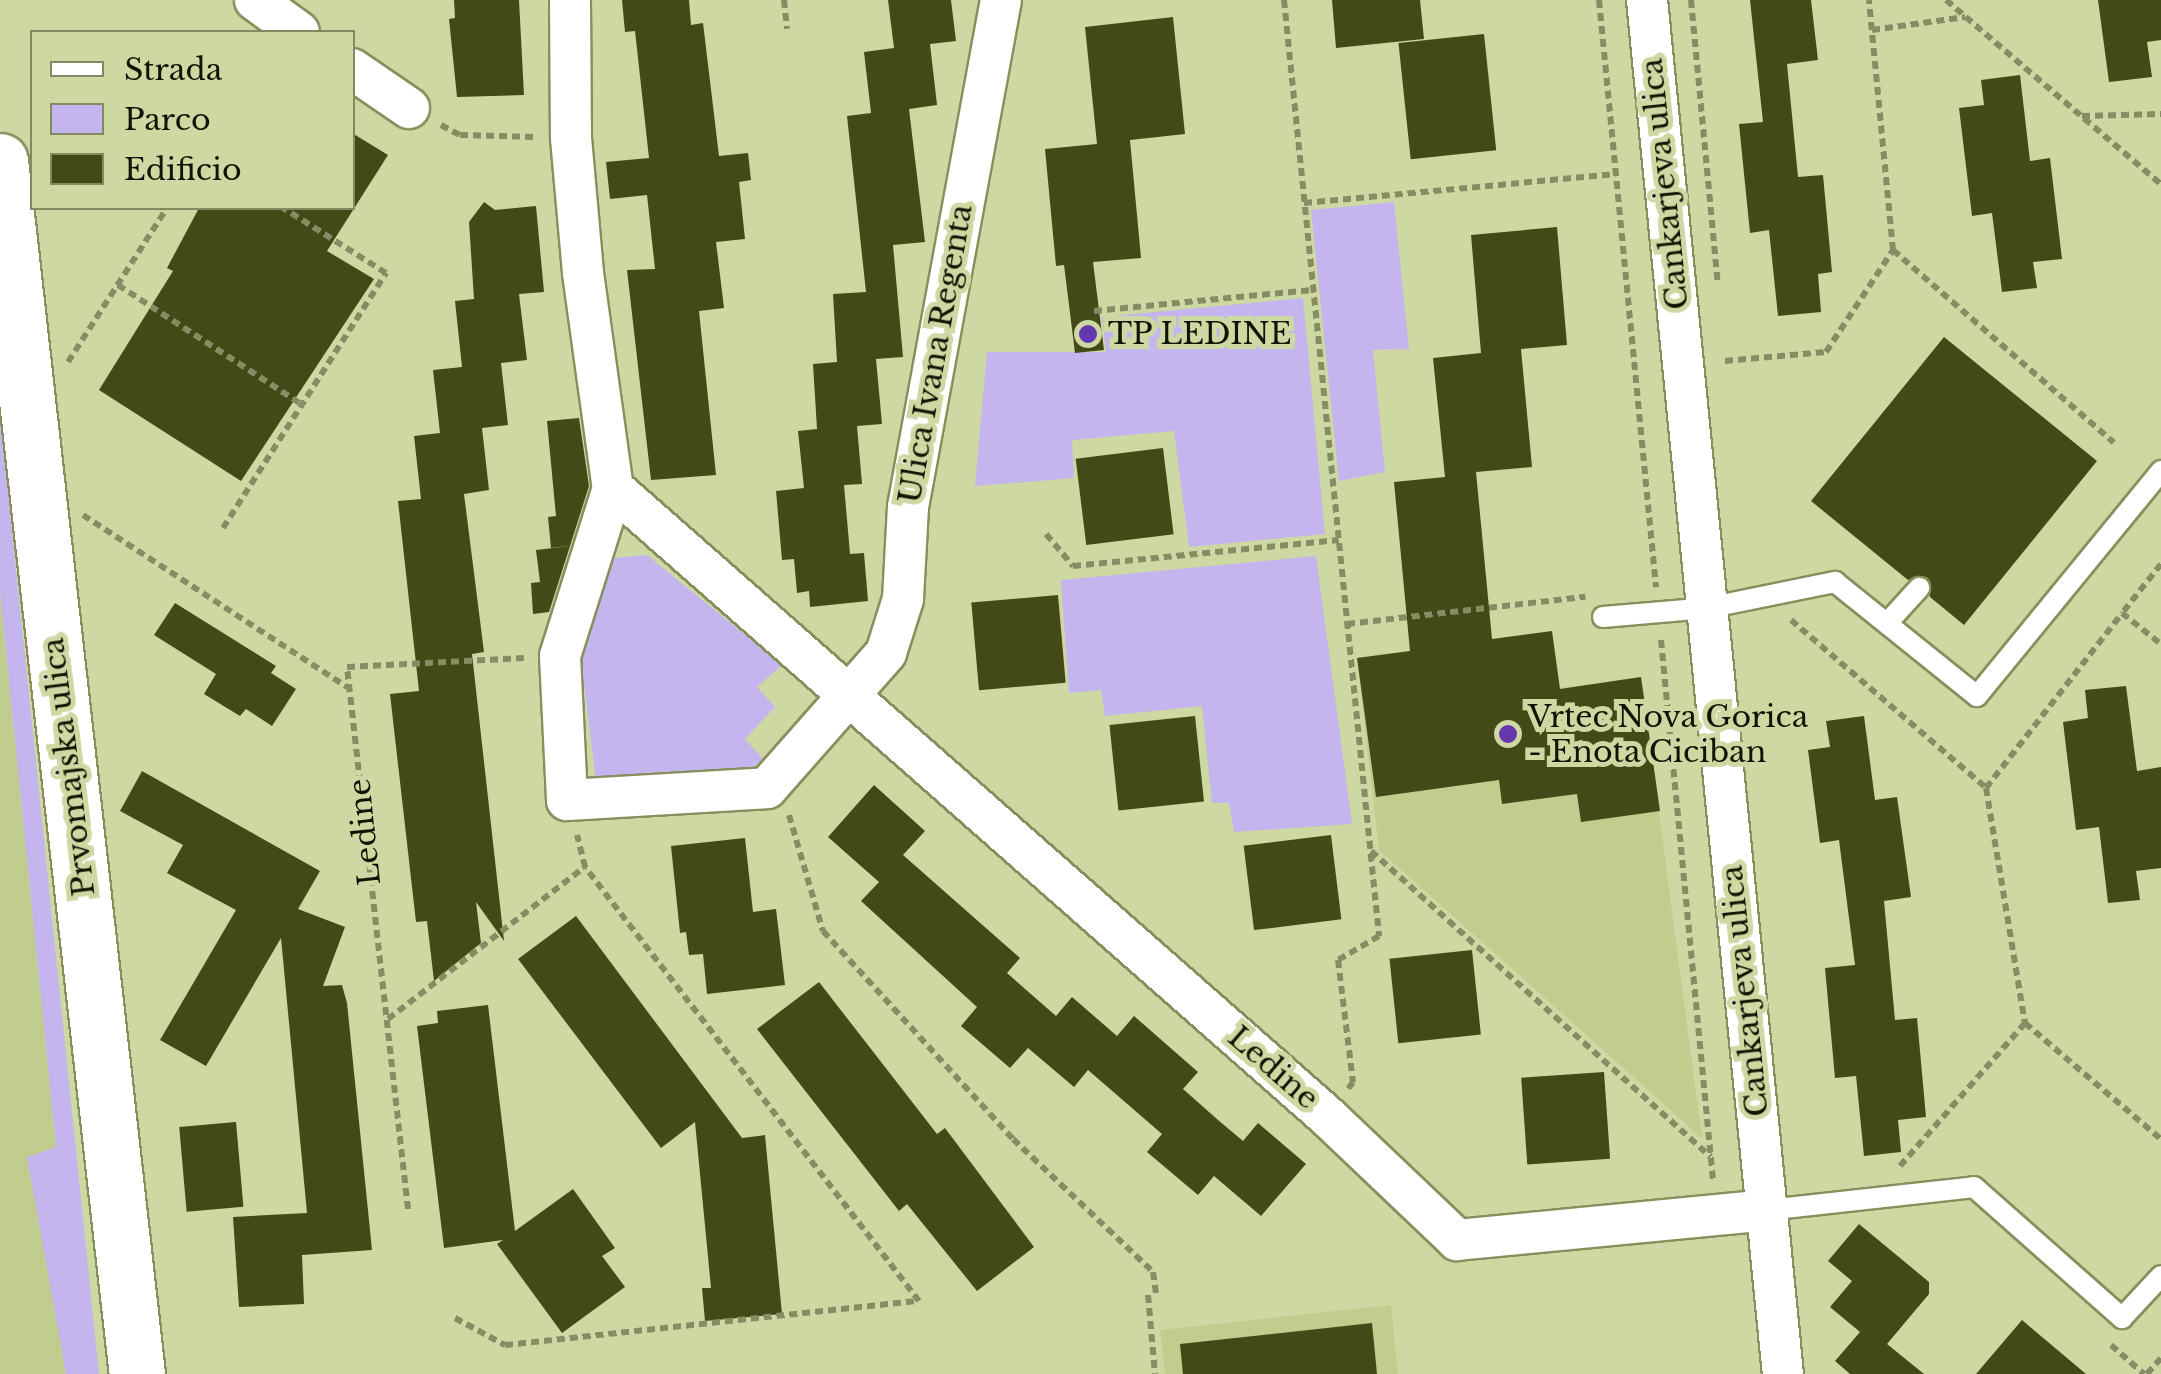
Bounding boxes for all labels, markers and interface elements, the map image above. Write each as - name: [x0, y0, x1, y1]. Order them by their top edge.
- legend: [30, 30, 355, 210]
- text: Strada: [124, 51, 222, 88]
- street label: Cankarjeva ulica: [1634, 56, 1696, 312]
- text: Parco: [124, 101, 211, 138]
- text: Edificio: [124, 151, 242, 188]
- street label: Ulica Ivana Regenta: [892, 201, 980, 507]
- place label: TP LEDINE: [1108, 316, 1292, 352]
- marker: TP LEDINE: [1077, 323, 1099, 345]
- street label: Prvomajska ulica: [35, 636, 103, 898]
- place label: Vrtec Nova Gorica - Enota Ciciban: [1528, 699, 1809, 770]
- marker: Vrtec Nova Gorica - Enota Ciciban: [1497, 723, 1519, 745]
- street label: Ledine: [341, 777, 389, 887]
- street label: Cankarjeva ulica: [1714, 863, 1776, 1119]
- street label: Ledine: [1221, 1019, 1325, 1117]

